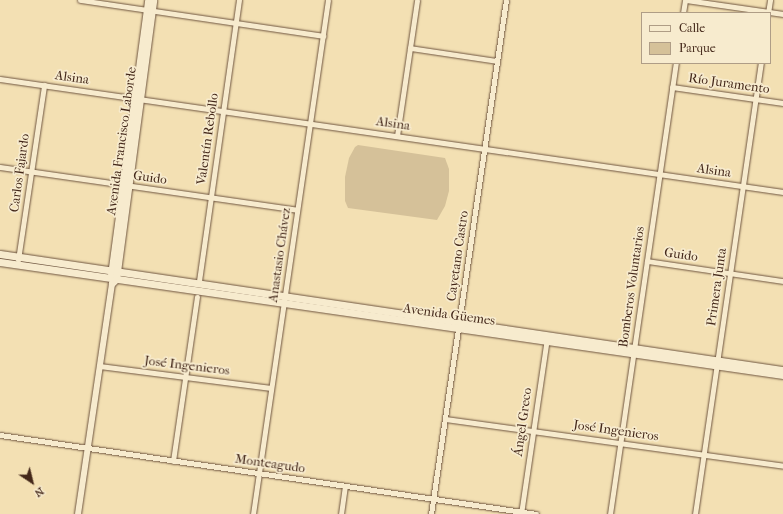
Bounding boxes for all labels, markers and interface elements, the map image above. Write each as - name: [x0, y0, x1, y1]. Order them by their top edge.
- legend: [641, 12, 771, 64]
- text: Calle: [679, 21, 705, 35]
- text: Parque: [679, 41, 716, 55]
- street label: Avenida Francisco Laborde: [104, 66, 140, 216]
- street label: Alsina: [54, 68, 90, 88]
- street label: Río Juramento: [687, 71, 771, 97]
- street label: Valentín Rebollo: [194, 92, 222, 186]
- street label: Alsina: [375, 114, 411, 134]
- street label: Carlos Fajardo: [7, 133, 33, 213]
- street label: Alsina: [696, 161, 732, 181]
- street label: Guido: [132, 168, 168, 188]
- street label: Anastasio Chávez: [266, 207, 294, 303]
- street label: Cayetano Castro: [444, 210, 472, 302]
- street label: Bomberos Voluntarios: [616, 225, 648, 349]
- street label: Guido: [663, 245, 699, 265]
- street label: Primera Junta: [704, 247, 730, 327]
- street label: Avenida Güemes: [402, 301, 496, 329]
- street label: José Ingenieros: [143, 353, 231, 379]
- street label: Ángel Greco: [510, 387, 536, 457]
- street label: José Ingenieros: [572, 417, 660, 445]
- street label: Monteagudo: [234, 451, 306, 477]
- north arrow: [12, 462, 52, 502]
- text: N: [32, 485, 46, 500]

